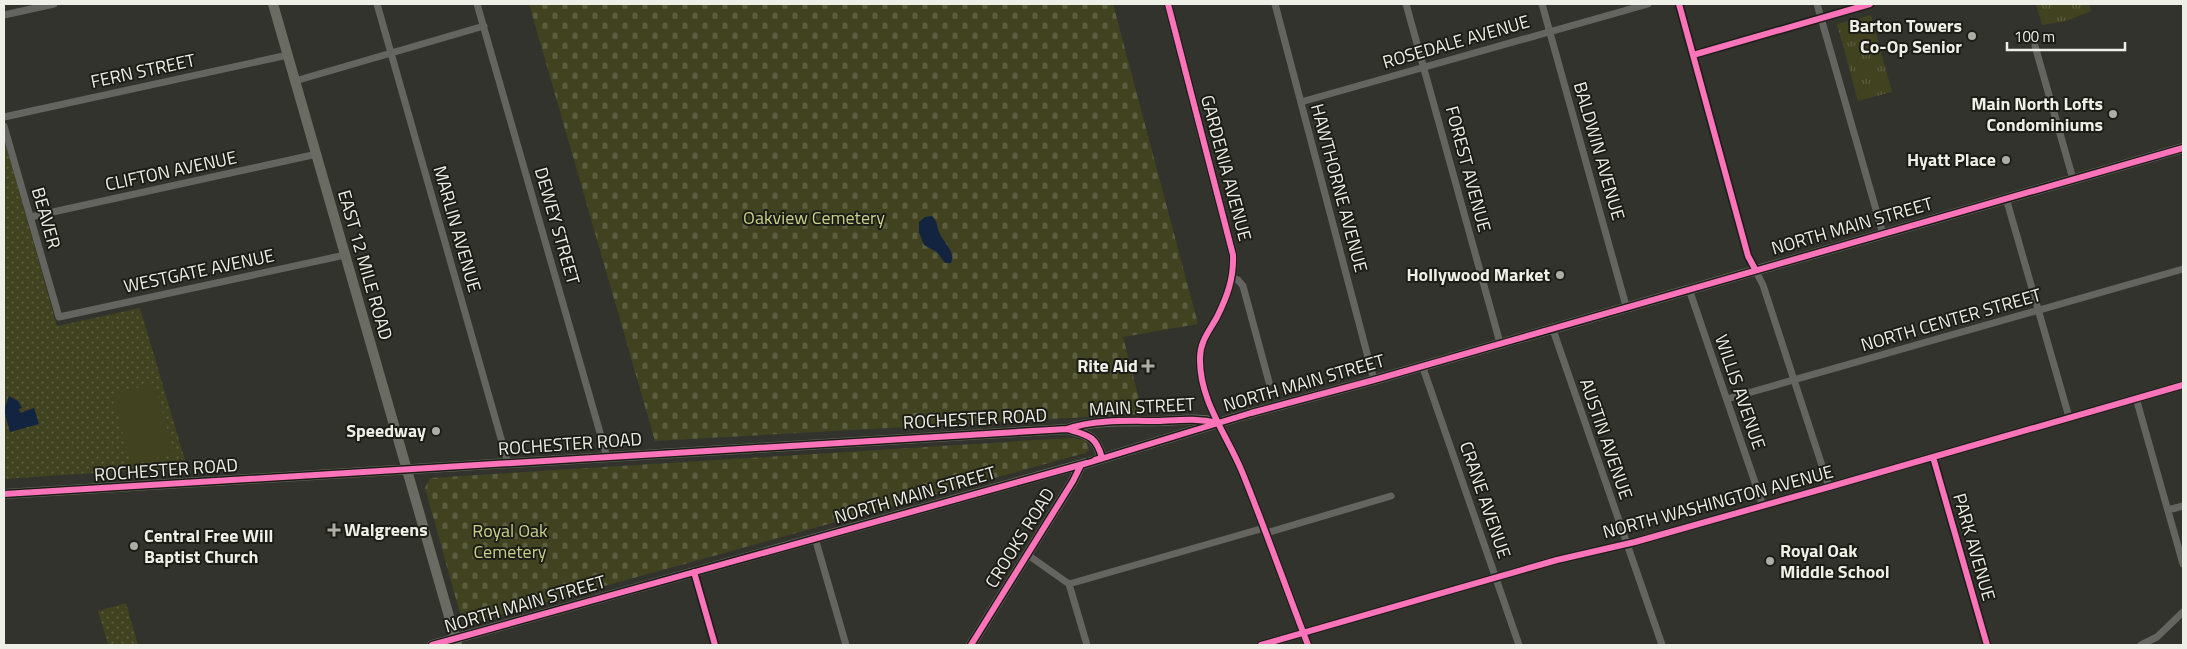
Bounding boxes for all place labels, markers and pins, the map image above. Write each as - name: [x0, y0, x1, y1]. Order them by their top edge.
- place label: Barton Towers Co-Op Senior: [1849, 12, 1962, 60]
- marker: Barton Towers Co-Op Senior: [1966, 30, 1978, 42]
- place label: Main North Lofts Condominiums: [1971, 90, 2103, 138]
- marker: Main North Lofts Condominiums: [2107, 108, 2119, 120]
- place label: Hyatt Place: [1907, 146, 1996, 173]
- marker: Hyatt Place: [2000, 154, 2012, 166]
- place label: Hollywood Market: [1407, 261, 1550, 288]
- marker: Hollywood Market: [1554, 269, 1566, 281]
- place label: Rite Aid: [1077, 352, 1138, 379]
- marker: Rite Aid: [1142, 360, 1154, 372]
- place label: Speedway: [346, 417, 426, 444]
- marker: Speedway: [430, 425, 442, 437]
- place label: Walgreens: [344, 516, 428, 543]
- place label: Central Free Will Baptist Church: [144, 522, 273, 570]
- marker: Walgreens: [328, 524, 340, 536]
- place label: Royal Oak Middle School: [1780, 537, 1890, 585]
- marker: Central Free Will Baptist Church: [128, 540, 140, 552]
- marker: Royal Oak Middle School: [1764, 555, 1776, 567]

